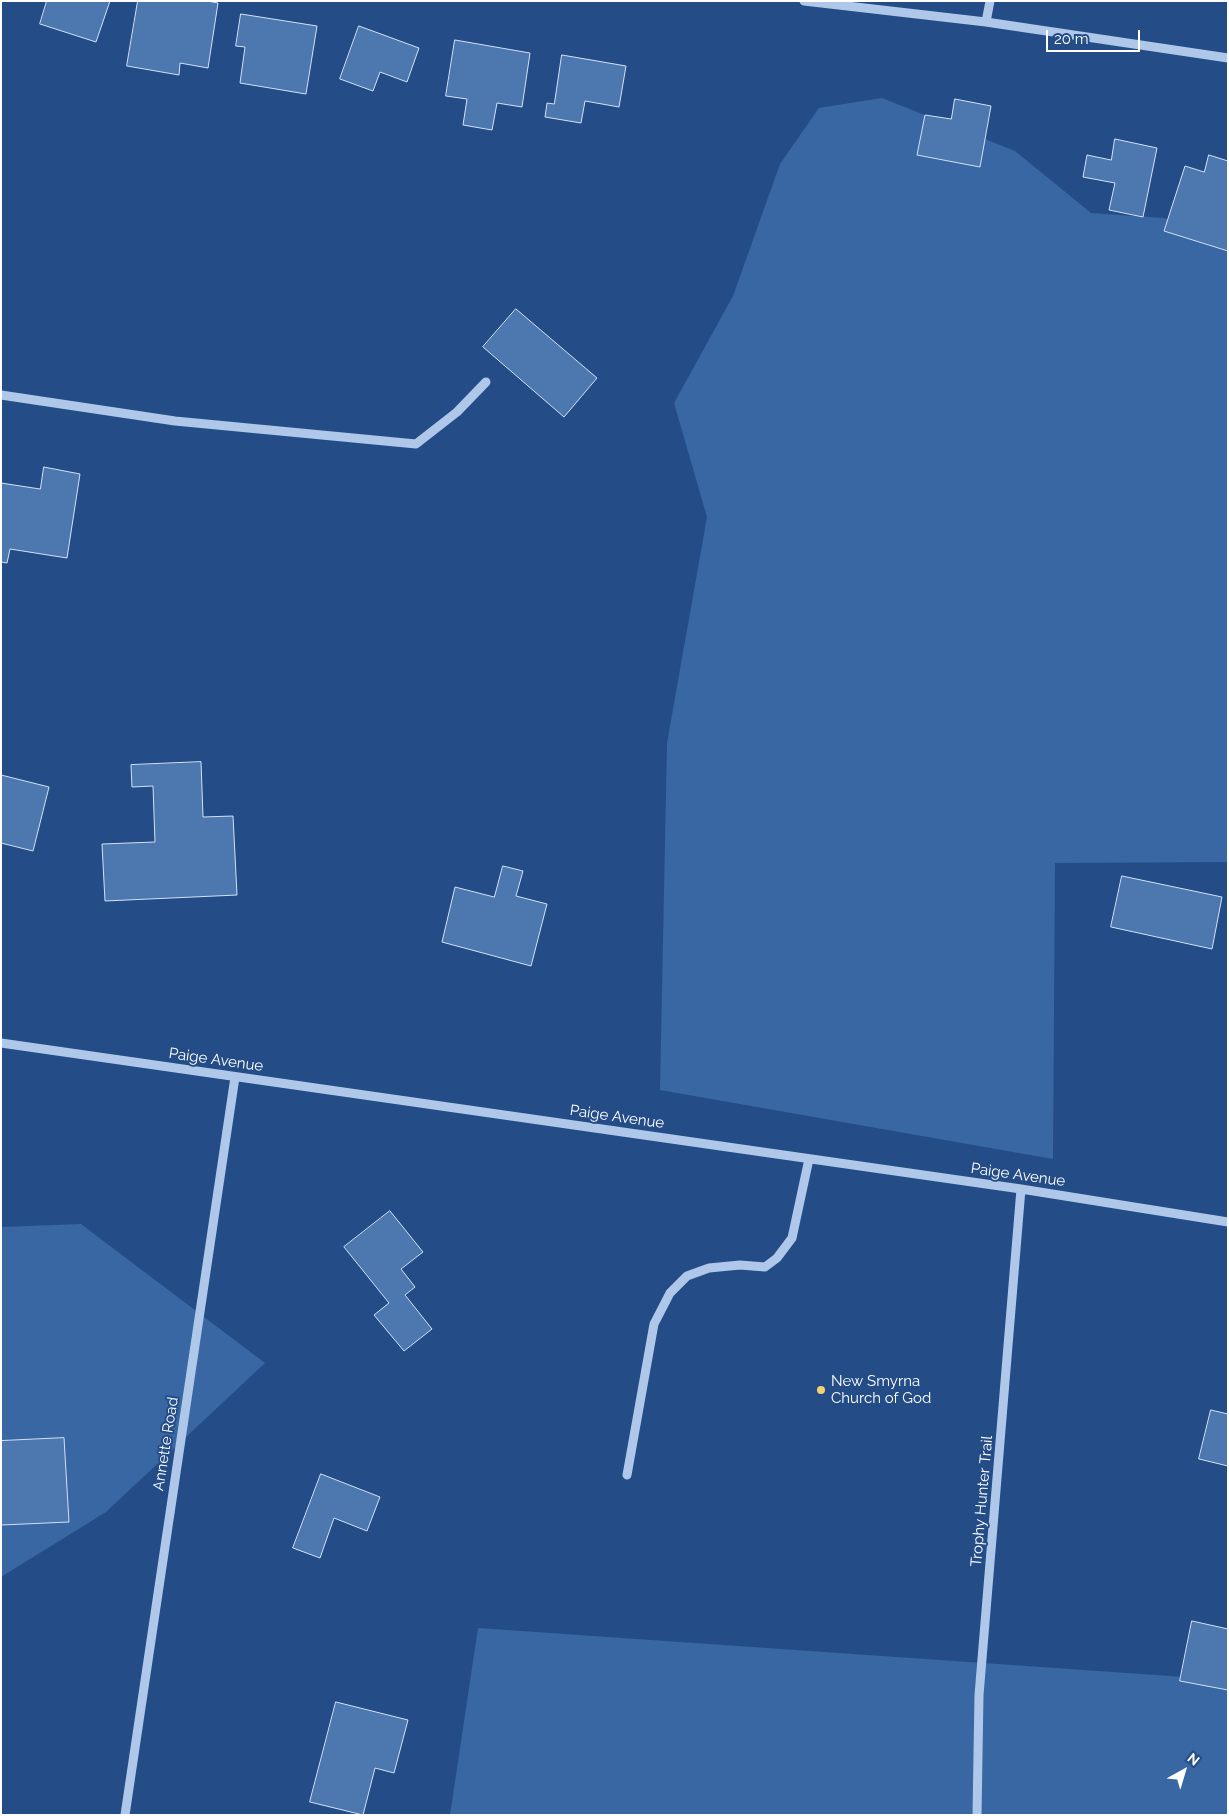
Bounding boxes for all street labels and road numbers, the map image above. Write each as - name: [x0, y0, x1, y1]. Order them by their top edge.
- street label: Paige Avenue: [168, 1044, 264, 1076]
- street label: Paige Avenue: [569, 1101, 665, 1133]
- street label: Paige Avenue: [970, 1159, 1066, 1191]
- street label: Annette Road: [150, 1396, 182, 1492]
- street label: Trophy Hunter Trail: [967, 1435, 997, 1567]

